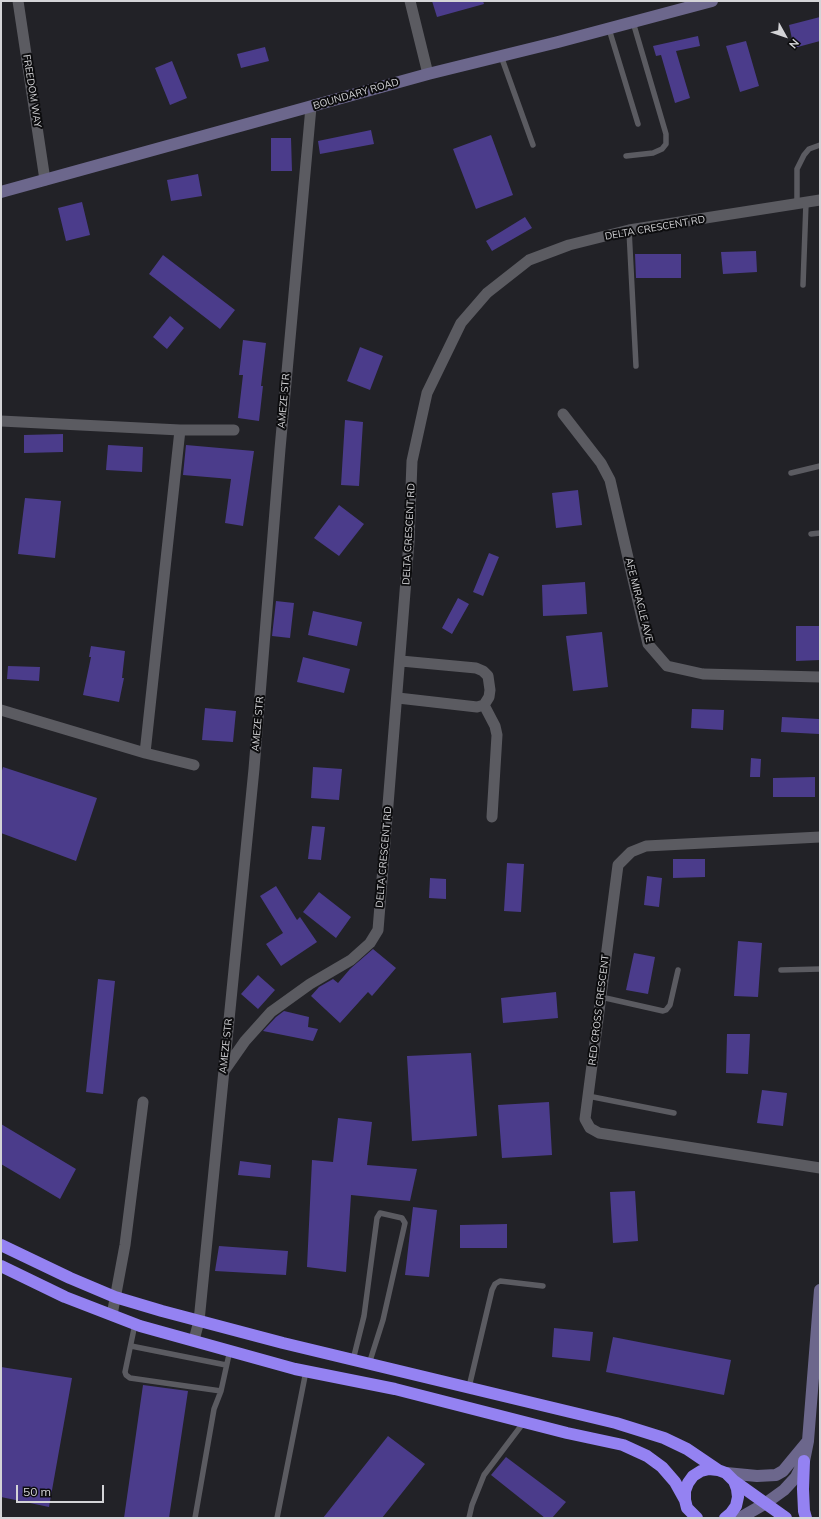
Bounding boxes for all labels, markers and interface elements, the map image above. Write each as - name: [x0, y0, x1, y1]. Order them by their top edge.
- north arrow: [765, 16, 805, 56]
- text: N: [786, 36, 802, 51]
- street label: FREEDOM WAY: [20, 54, 44, 128]
- street label: BOUNDARY ROAD: [312, 76, 400, 112]
- street label: DELTA CRESCENT RD: [604, 213, 706, 243]
- street label: AMEZE STR: [276, 373, 292, 429]
- street label: DELTA CRESCENT RD: [400, 483, 418, 585]
- street label: AFE MIRACLE AVE: [623, 556, 655, 644]
- street label: AMEZE STR: [250, 696, 266, 752]
- street label: DELTA CRESCENT RD: [374, 806, 394, 908]
- street label: RED CROSS CRESCENT: [586, 954, 612, 1066]
- street label: AMEZE STR: [217, 1018, 235, 1074]
- scale bar: [18, 1477, 106, 1503]
- text: 50 m: [23, 1484, 51, 1499]

